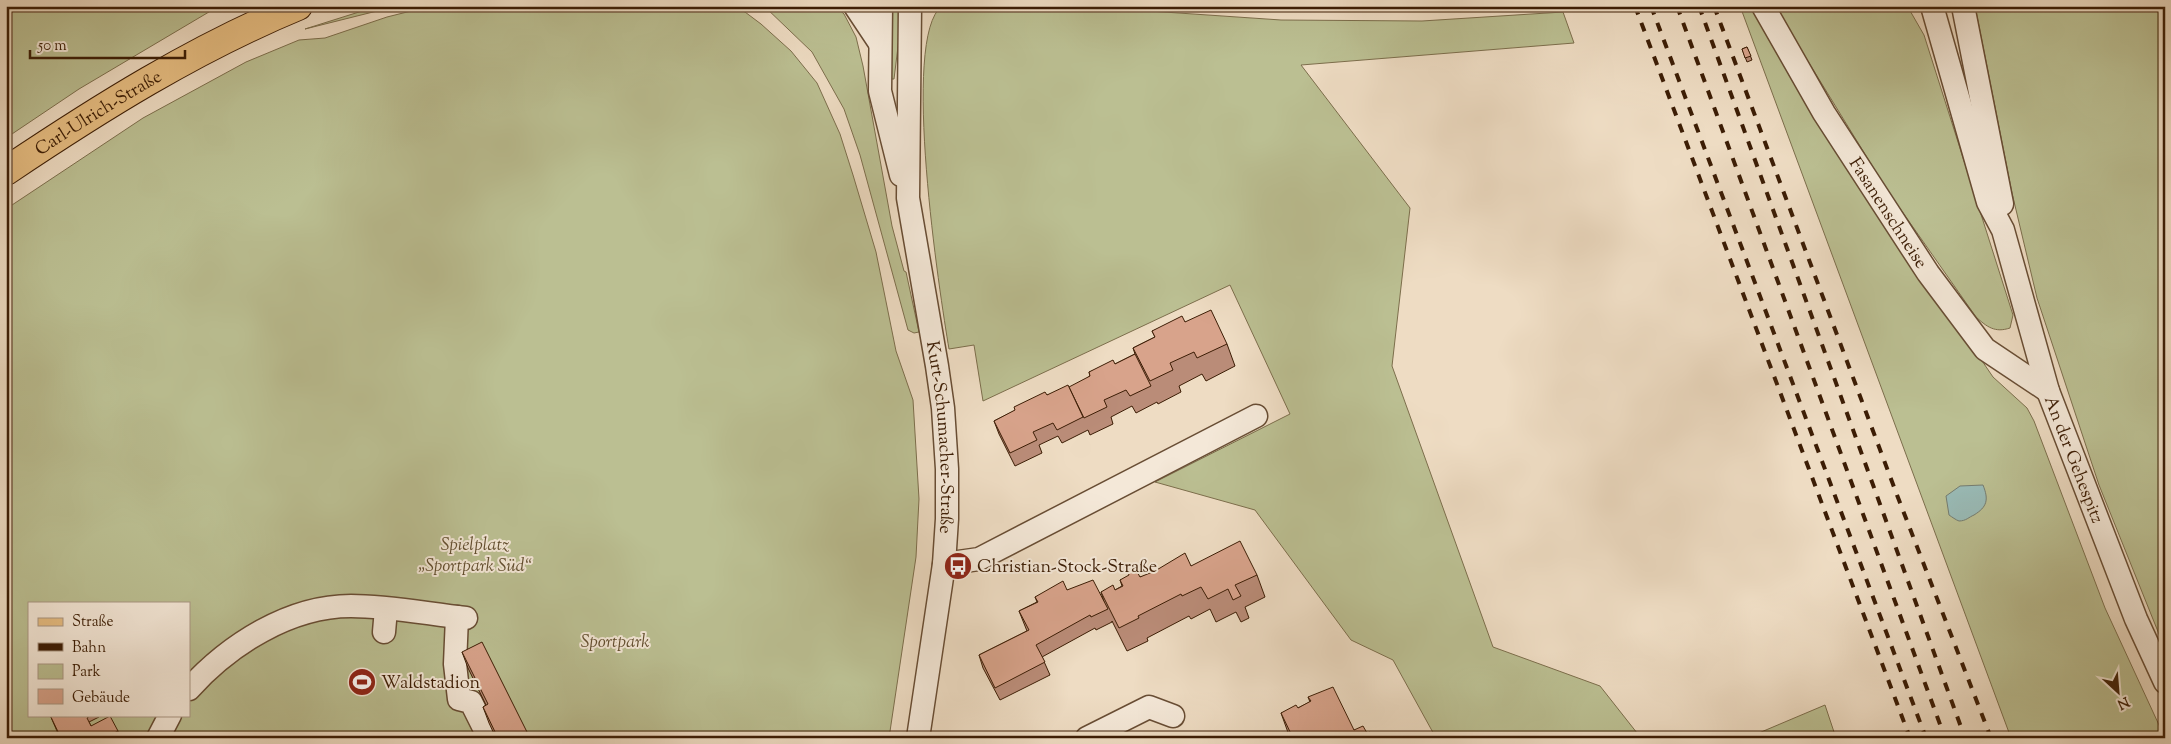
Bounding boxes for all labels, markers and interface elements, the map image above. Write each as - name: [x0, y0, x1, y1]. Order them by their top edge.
- scale bar: [30, 28, 185, 60]
- text: 50 m: [37, 36, 67, 57]
- street label: Carl-Ulrich-Straße: [30, 65, 167, 163]
- street label: Fasanenschneise: [1841, 153, 1933, 274]
- street label: Kurt-Schumacher-Straße: [918, 339, 958, 535]
- street label: An der Gehespitz: [2036, 392, 2109, 528]
- park label: Spielplatz „Sportpark Süd“: [418, 533, 532, 580]
- bus stop icon: Christian-Stock-Straße: [943, 551, 973, 581]
- place label: Christian-Stock-Straße: [977, 555, 1157, 581]
- legend: [28, 602, 190, 716]
- text: Straße: [72, 612, 114, 633]
- park label: Sportpark: [581, 630, 649, 656]
- text: Bahn: [72, 638, 106, 659]
- text: Park: [72, 662, 101, 683]
- north arrow: [2094, 666, 2144, 716]
- sports icon: Waldstadion: [347, 667, 377, 697]
- place label: Waldstadion: [381, 671, 481, 697]
- text: Gebäude: [72, 688, 130, 709]
- text: N: [2113, 690, 2132, 713]

